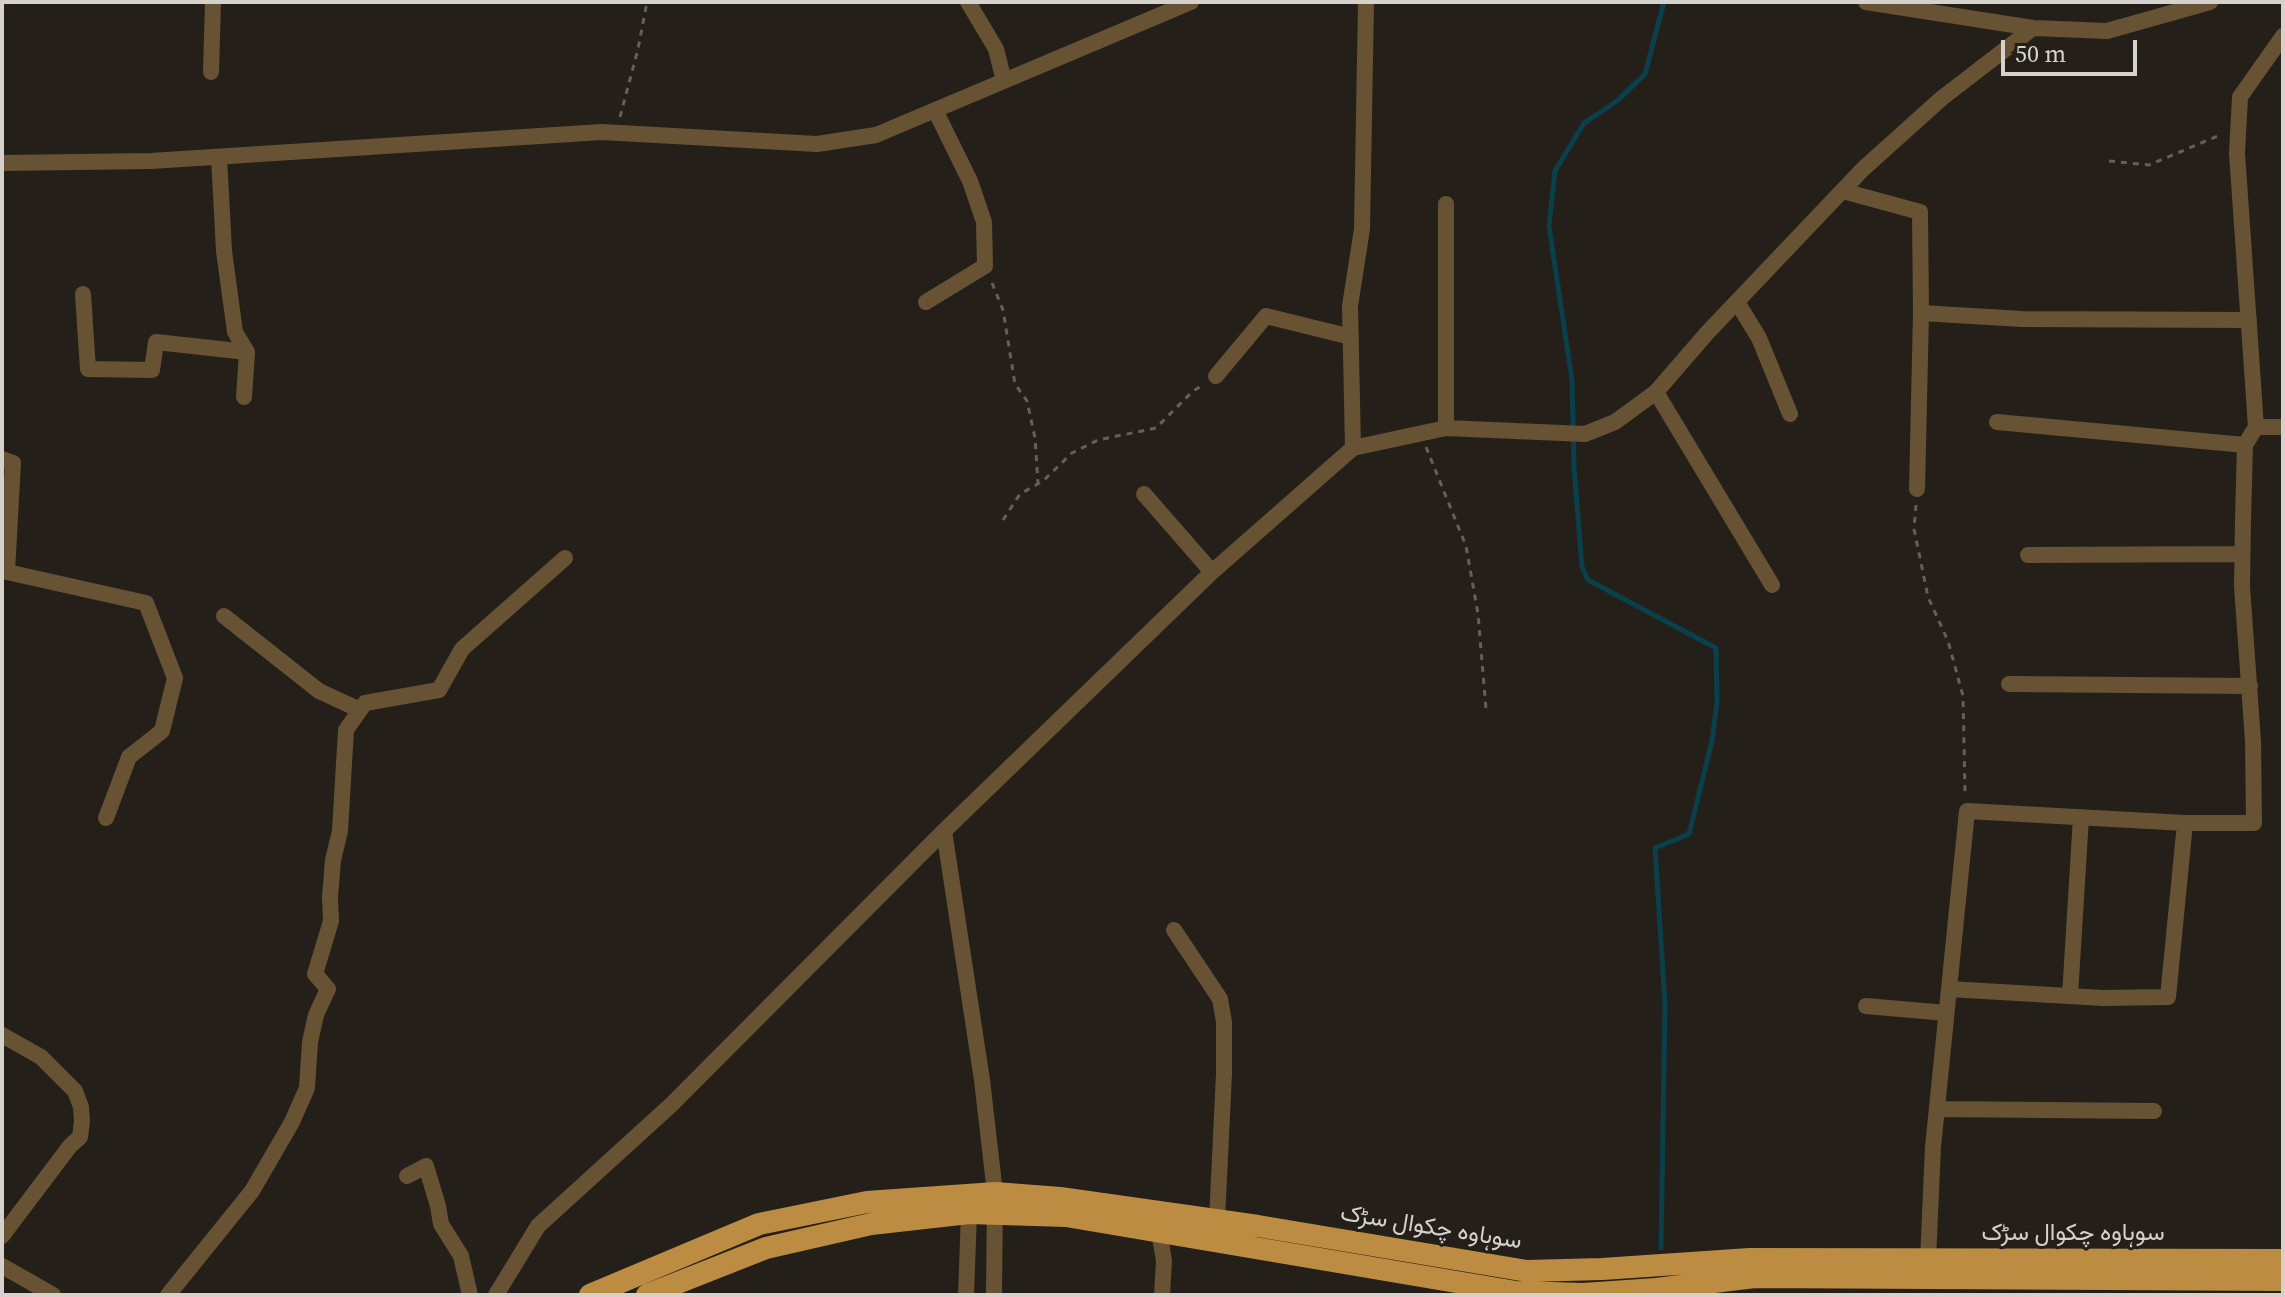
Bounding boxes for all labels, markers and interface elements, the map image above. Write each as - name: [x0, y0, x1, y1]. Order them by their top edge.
- scale bar: [2005, 24, 2141, 74]
- text: 50 m: [2015, 37, 2066, 70]
- street label: سوہاوہ چکوال سڑک: [1338, 1199, 1524, 1257]
- street label: سوہاوہ چکوال سڑک: [1981, 1220, 2165, 1248]

